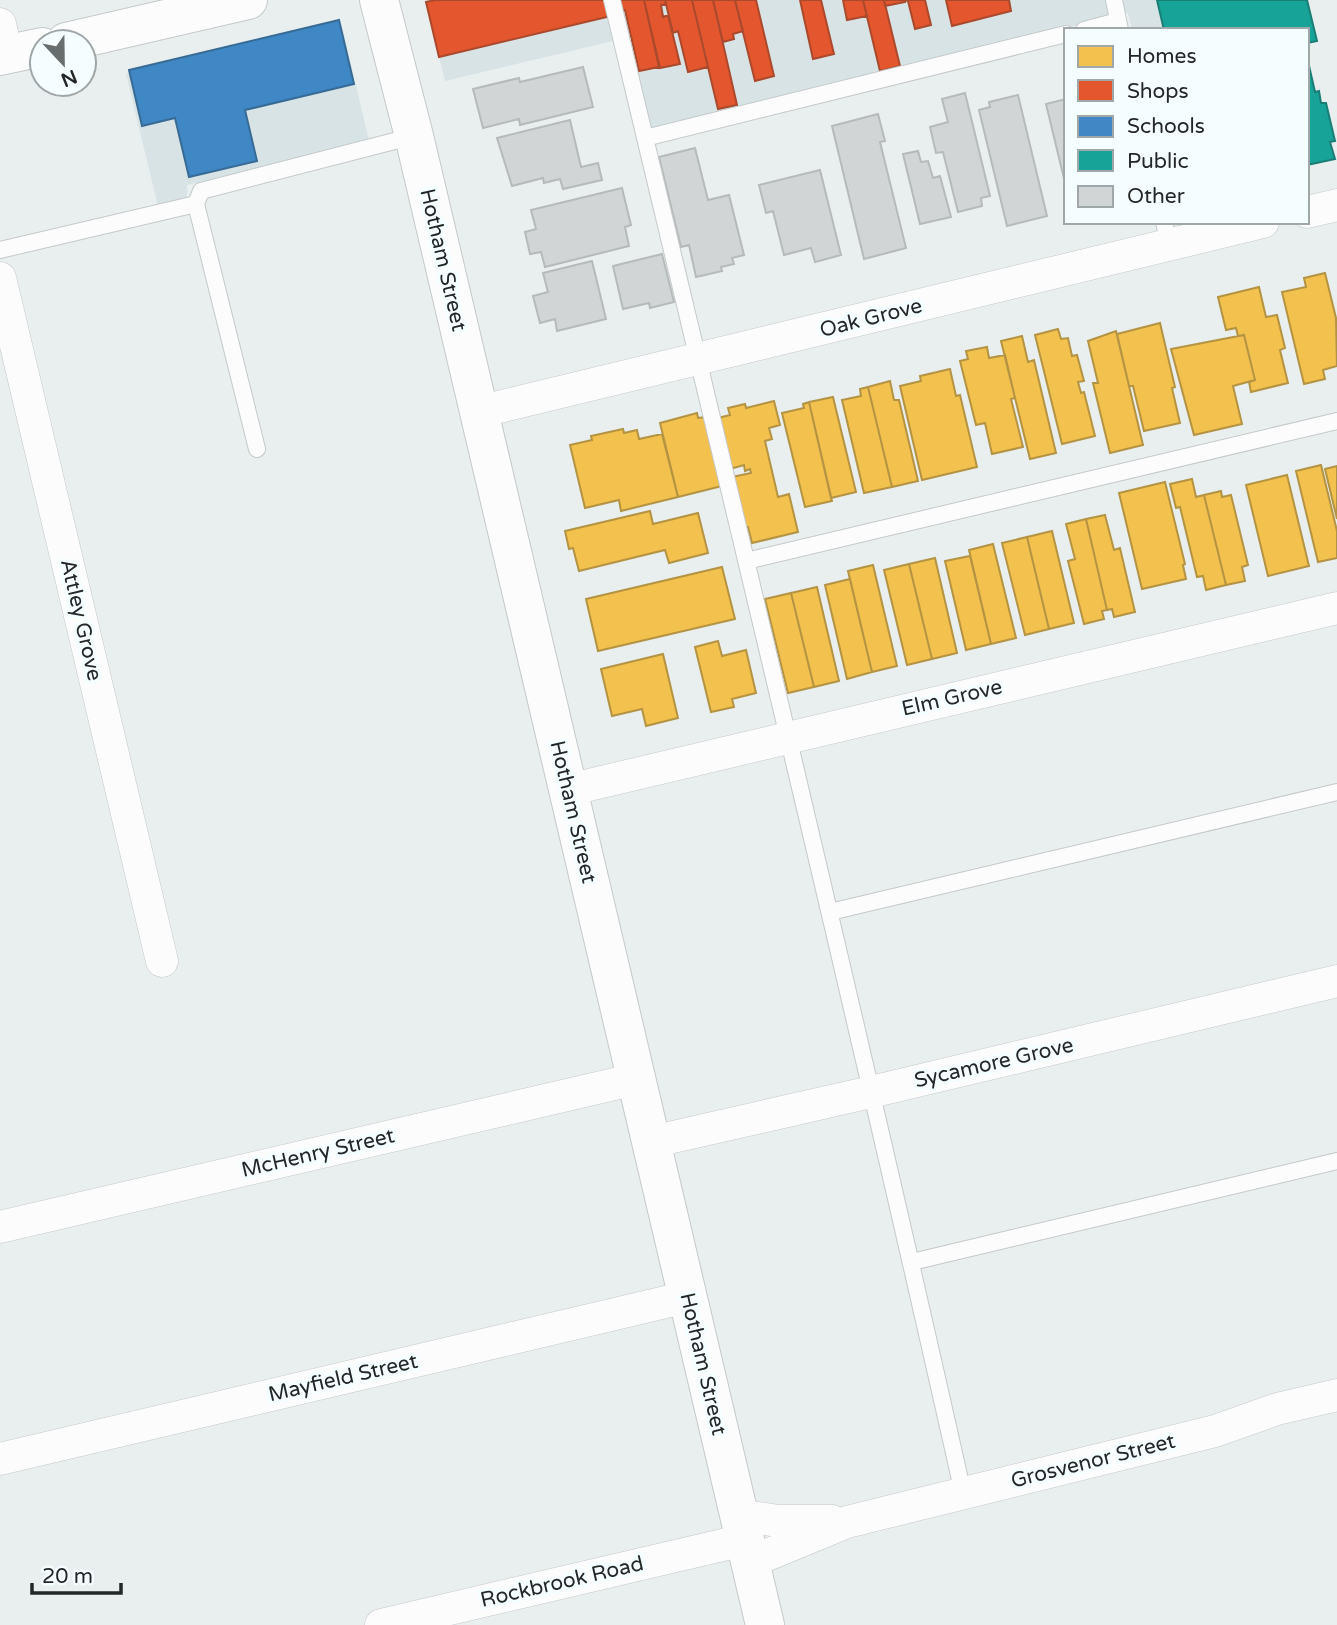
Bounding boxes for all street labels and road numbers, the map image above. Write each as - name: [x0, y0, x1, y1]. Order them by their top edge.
- street label: Hotham Street: [414, 186, 472, 334]
- street label: Oak Grove: [817, 293, 925, 343]
- street label: Attley Grove: [55, 557, 107, 683]
- street label: Elm Grove: [899, 674, 1005, 722]
- street label: Hotham Street: [544, 738, 602, 886]
- street label: Sycamore Grove: [912, 1033, 1076, 1093]
- street label: McHenry Street: [239, 1123, 397, 1183]
- street label: Hotham Street: [674, 1290, 732, 1438]
- street label: Mayfield Street: [266, 1349, 420, 1407]
- street label: Grosvenor Street: [1008, 1429, 1178, 1493]
- street label: Rockbrook Road: [478, 1551, 646, 1613]

